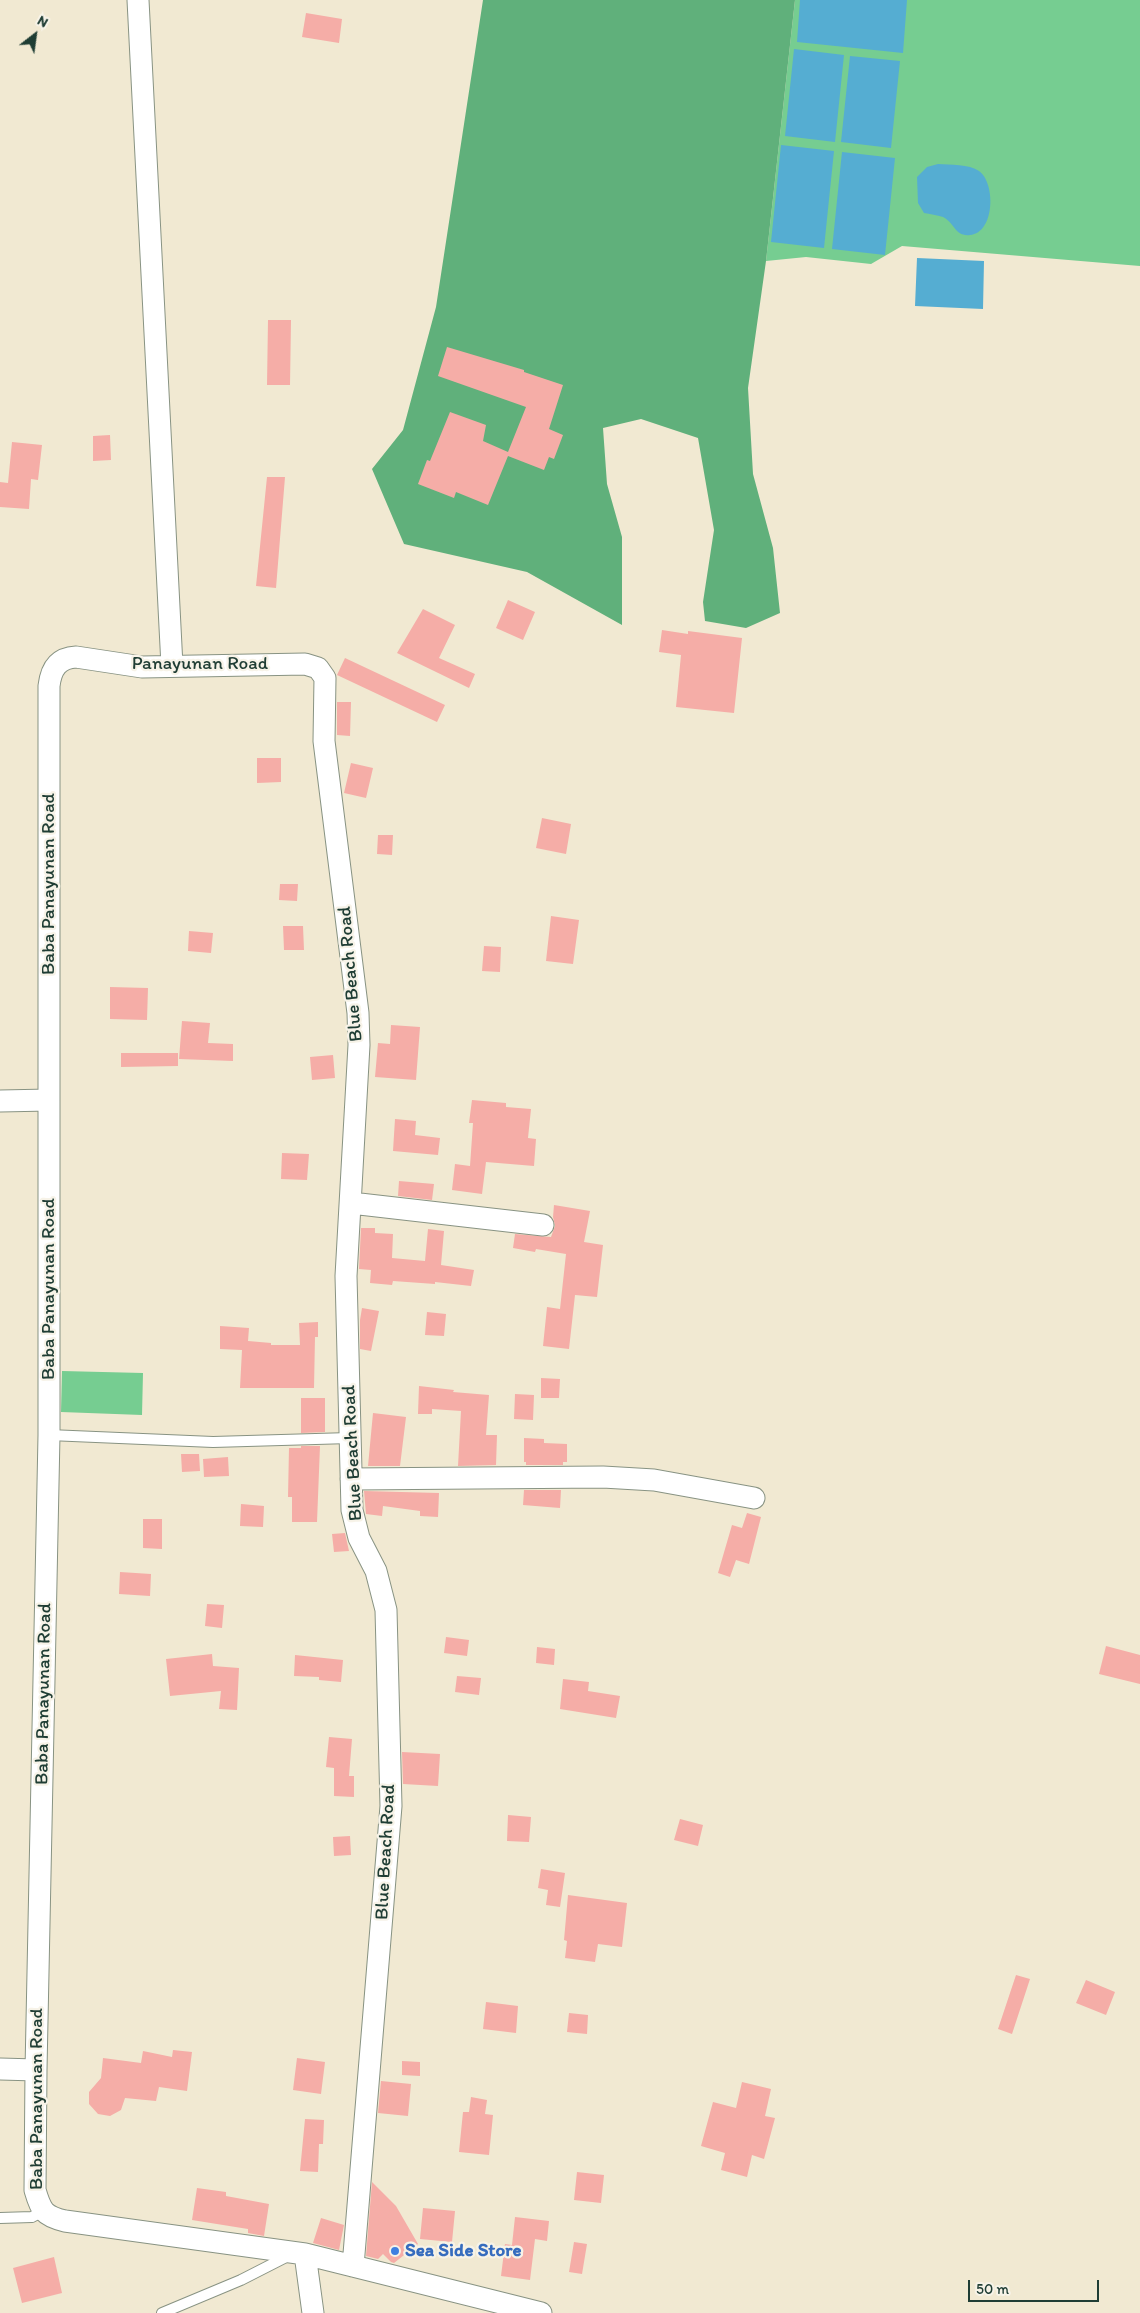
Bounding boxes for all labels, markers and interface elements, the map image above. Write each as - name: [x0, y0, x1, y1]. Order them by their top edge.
- north arrow: [10, 10, 60, 60]
- text: N: [34, 12, 51, 31]
- street label: Panayunan Road: [132, 653, 268, 675]
- street label: Baba Panayunan Road: [38, 793, 60, 975]
- street label: Blue Beach Road: [334, 905, 368, 1043]
- street label: Baba Panayunan Road: [38, 1198, 60, 1380]
- street label: Blue Beach Road: [338, 1385, 368, 1521]
- street label: Baba Panayunan Road: [31, 1603, 57, 1785]
- street label: Blue Beach Road: [371, 1784, 401, 1920]
- street label: Baba Panayunan Road: [26, 2008, 48, 2190]
- place label: Sea Side Store: [405, 2240, 521, 2262]
- marker: Sea Side Store: [389, 2245, 401, 2257]
- scale bar: [970, 2270, 1101, 2302]
- text: 50 m: [976, 2280, 1009, 2298]

